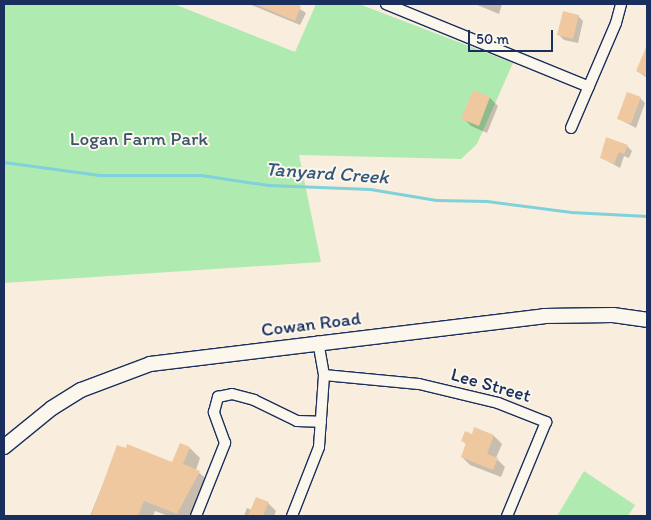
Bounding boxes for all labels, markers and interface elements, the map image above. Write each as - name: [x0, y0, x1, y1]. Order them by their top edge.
- scale bar: [471, 20, 556, 52]
- text: 50 m: [476, 30, 509, 48]
- park label: Logan Farm Park: [71, 128, 207, 150]
- water label: Tanyard Creek: [265, 157, 389, 189]
- street label: Cowan Road: [260, 307, 362, 341]
- street label: Lee Street: [448, 363, 534, 407]

